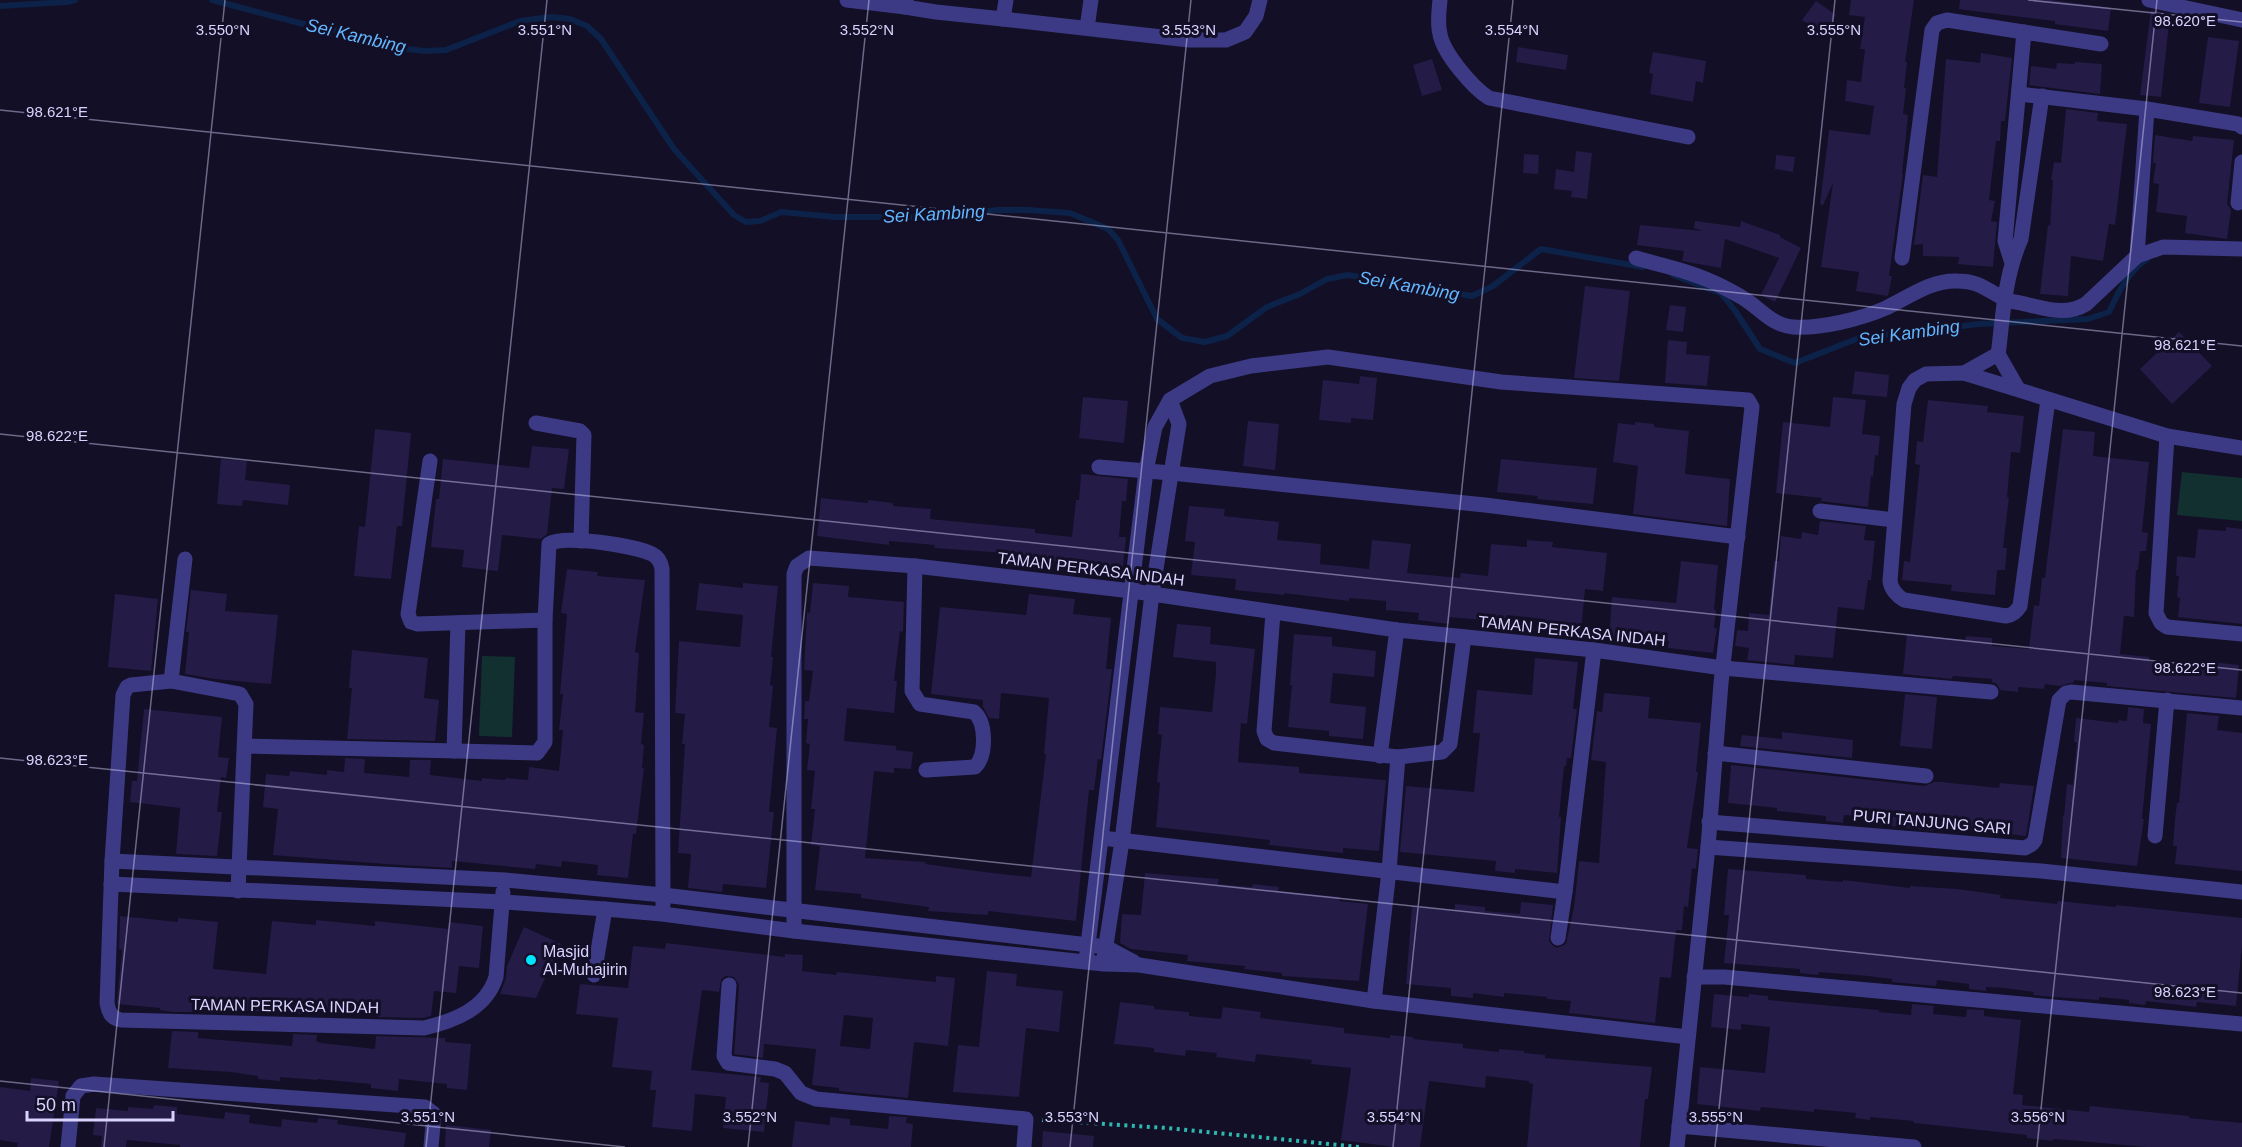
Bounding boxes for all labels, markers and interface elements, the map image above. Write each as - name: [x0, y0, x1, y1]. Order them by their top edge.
- text: 98.620°E: [2154, 12, 2216, 29]
- water label: Sei Kambing: [304, 15, 408, 57]
- text: 3.550°N: [196, 21, 250, 38]
- text: 3.551°N: [518, 21, 572, 38]
- text: 3.552°N: [840, 21, 894, 38]
- text: 3.553°N: [1162, 21, 1216, 38]
- text: 3.554°N: [1485, 21, 1539, 38]
- text: 3.555°N: [1807, 21, 1861, 38]
- text: 98.621°E: [26, 103, 88, 120]
- water label: Sei Kambing: [883, 201, 985, 227]
- water label: Sei Kambing: [1357, 267, 1461, 305]
- water label: Sei Kambing: [1857, 316, 1961, 350]
- text: 98.621°E: [2154, 336, 2216, 353]
- text: 98.622°E: [26, 427, 88, 444]
- street label: TAMAN PERKASA INDAH: [997, 549, 1185, 589]
- street label: TAMAN PERKASA INDAH: [1478, 613, 1666, 649]
- text: 98.622°E: [2154, 659, 2216, 676]
- text: 98.623°E: [26, 751, 88, 768]
- street label: PURI TANJUNG SARI: [1852, 807, 2012, 837]
- place label: Masjid Al-Muhajirin: [543, 943, 627, 978]
- marker: Masjid Al-Muhajirin: [524, 953, 538, 967]
- text: 98.623°E: [2154, 983, 2216, 1000]
- street label: TAMAN PERKASA INDAH: [191, 996, 379, 1016]
- scale bar: [27, 1084, 172, 1122]
- text: 50 m: [36, 1095, 76, 1115]
- text: 3.551°N: [401, 1108, 455, 1125]
- text: 3.552°N: [723, 1108, 777, 1125]
- text: 3.553°N: [1045, 1108, 1099, 1125]
- text: 3.554°N: [1367, 1108, 1421, 1125]
- text: 3.555°N: [1689, 1108, 1743, 1125]
- text: 3.556°N: [2011, 1108, 2065, 1125]

